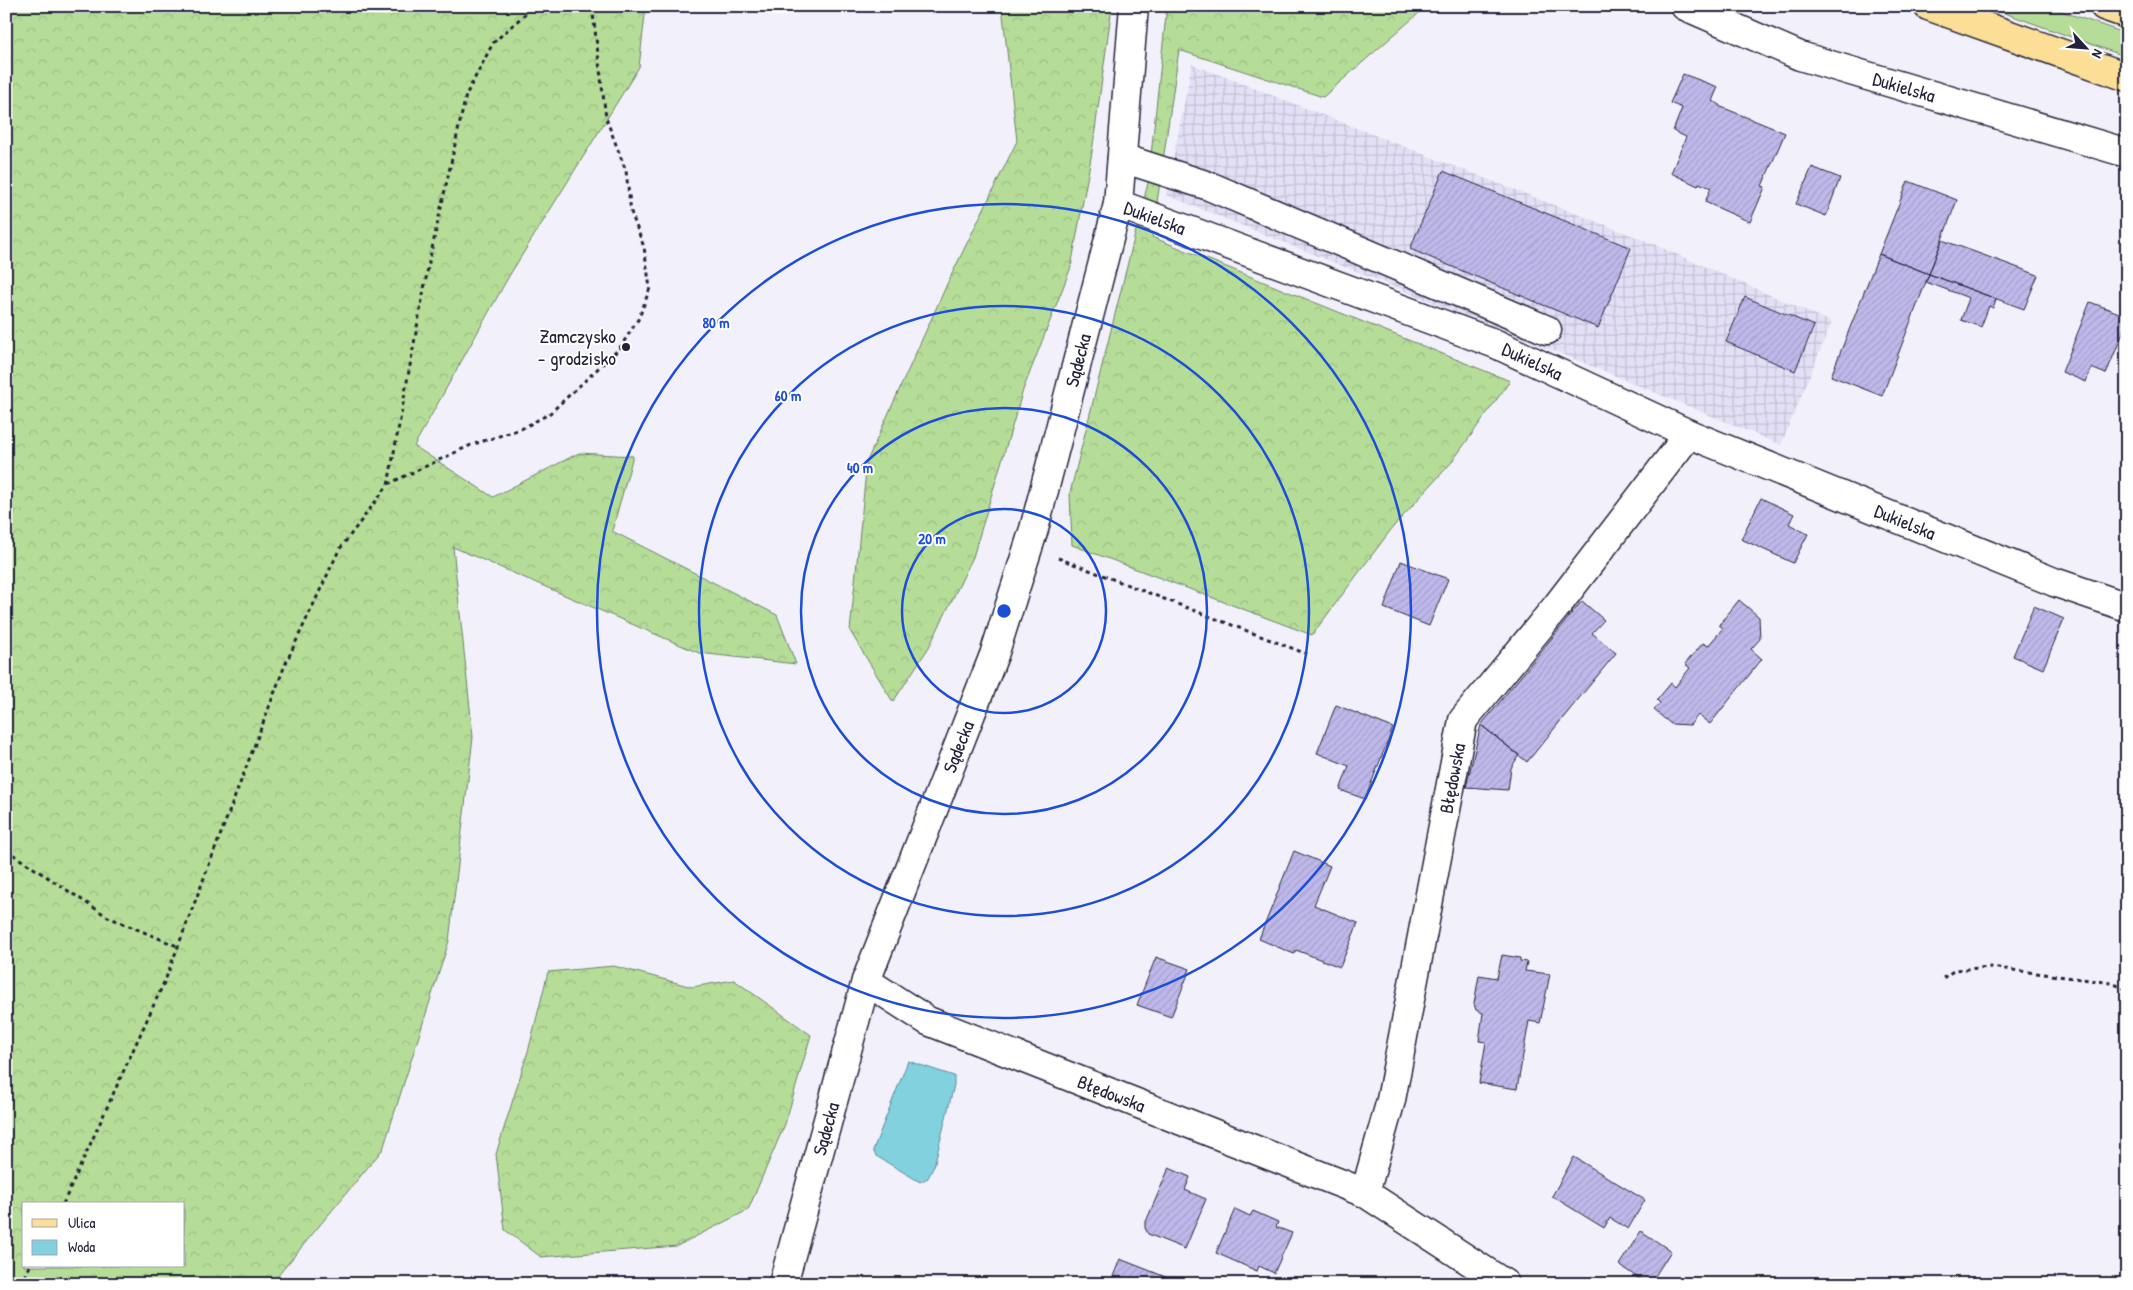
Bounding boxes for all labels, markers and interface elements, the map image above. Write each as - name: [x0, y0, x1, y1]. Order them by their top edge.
- north arrow: [2060, 22, 2110, 72]
- text: N: [2088, 46, 2108, 62]
- street label: Dukielska: [1870, 65, 1939, 109]
- street label: Dukielska: [1120, 194, 1190, 241]
- text: 80 m: [703, 312, 729, 333]
- place label: Zamczysko - grodzisko: [538, 323, 616, 371]
- street label: Sądecka: [1058, 330, 1097, 389]
- street label: Dukielska: [1498, 336, 1568, 387]
- marker: Zamczysko - grodzisko: [620, 341, 632, 353]
- text: 60 m: [775, 385, 801, 406]
- text: 40 m: [847, 457, 873, 478]
- street label: Dukielska: [1871, 498, 1940, 546]
- text: 20 m: [918, 528, 946, 549]
- centre of rings: [995, 602, 1013, 620]
- street label: Sądecka: [936, 716, 980, 776]
- street label: Błędowska: [1433, 740, 1471, 816]
- street label: Błędowska: [1074, 1068, 1150, 1119]
- street label: Sądecka: [806, 1099, 845, 1158]
- legend: [22, 1202, 185, 1268]
- text: Ulica: [68, 1212, 95, 1233]
- text: Woda: [68, 1236, 95, 1257]

